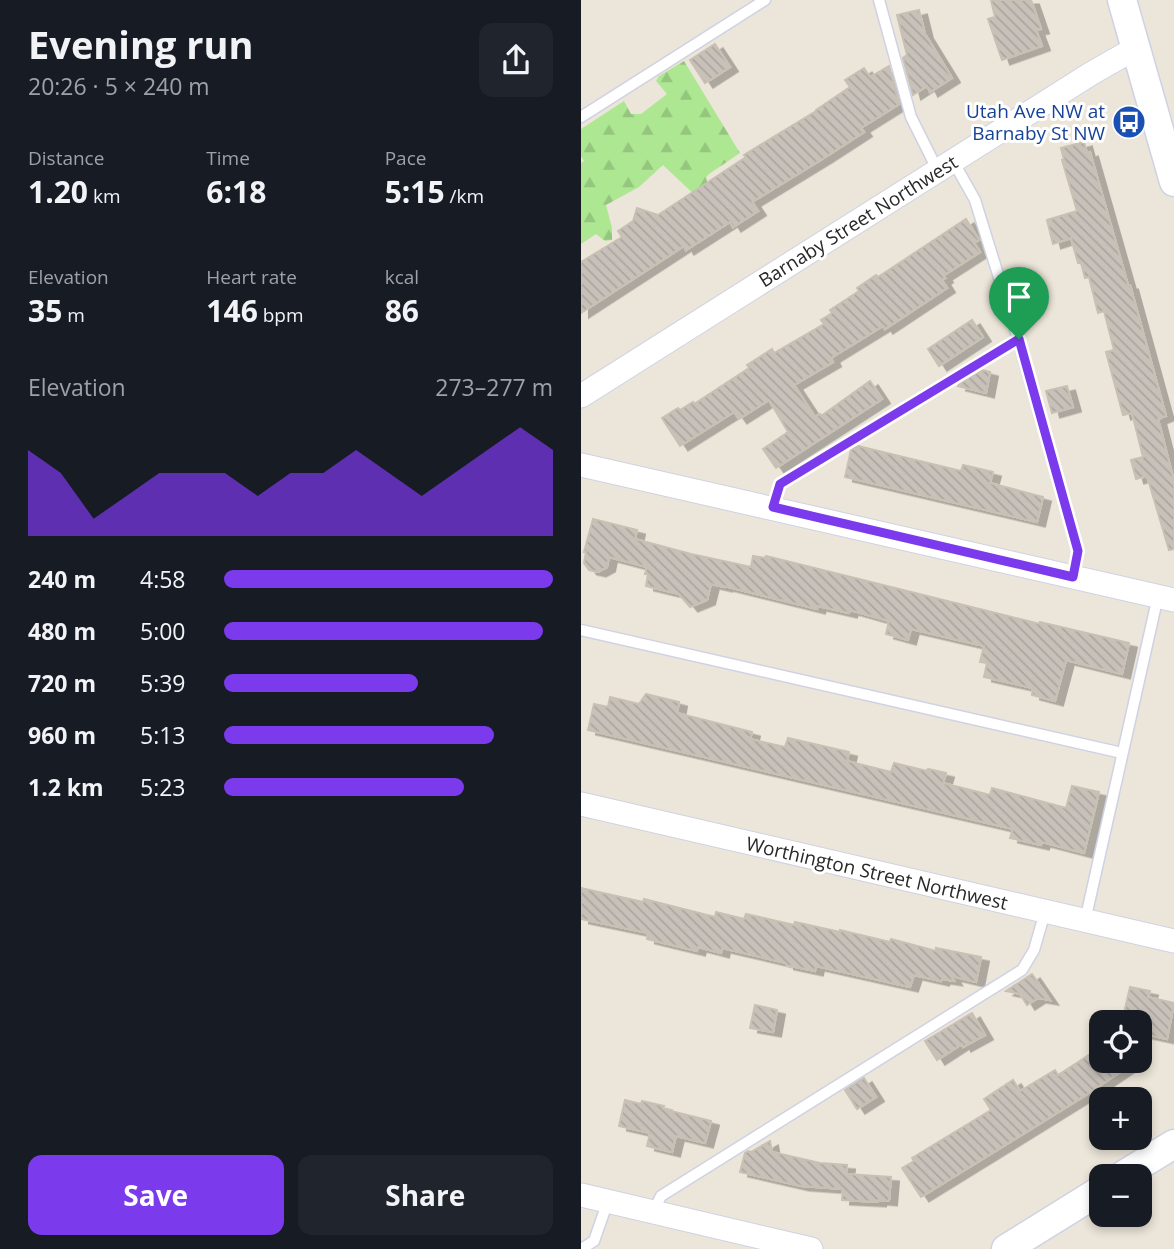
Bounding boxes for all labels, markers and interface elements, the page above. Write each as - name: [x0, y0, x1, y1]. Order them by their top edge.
- text: Evening run: [28, 18, 253, 70]
- button: share: [479, 23, 553, 97]
- text: 20:26 · 5 × 240 m: [28, 70, 210, 102]
- place label: Utah Ave NW at Barnaby St NW: [966, 98, 1105, 146]
- bus stop icon: Utah Ave NW at Barnaby St NW: [1110, 103, 1148, 141]
- text: Distance: [28, 145, 104, 171]
- text: Time: [206, 145, 250, 171]
- text: Pace: [385, 145, 426, 171]
- street label: Barnaby Street Northwest: [754, 149, 963, 293]
- text: 1.20: [28, 171, 88, 212]
- text: 6:18: [206, 171, 266, 212]
- text: 5:15: [385, 171, 445, 212]
- text: km: [88, 183, 121, 209]
- text: /km: [445, 183, 484, 209]
- text: Elevation: [28, 264, 109, 290]
- text: Heart rate: [206, 264, 297, 290]
- text: kcal: [385, 264, 419, 290]
- pin: [989, 267, 1049, 339]
- icon: arrive: [1000, 278, 1038, 316]
- text: 35: [28, 290, 62, 331]
- text: 146: [206, 290, 258, 331]
- text: 86: [385, 290, 419, 331]
- text: m: [62, 302, 85, 328]
- text: bpm: [258, 302, 304, 328]
- text: Elevation: [28, 371, 126, 403]
- text: 273–277 m: [435, 371, 553, 403]
- text: 240 m: [28, 563, 96, 595]
- text: 4:58: [140, 563, 186, 595]
- text: 480 m: [28, 615, 96, 647]
- text: 5:00: [140, 615, 186, 647]
- text: 720 m: [28, 667, 96, 699]
- text: 5:39: [140, 667, 186, 699]
- text: 960 m: [28, 719, 96, 751]
- text: 5:13: [140, 719, 186, 751]
- text: 1.2 km: [28, 771, 104, 803]
- text: 5:23: [140, 771, 186, 803]
- street label: Worthington Street Northwest: [744, 830, 1011, 916]
- map controls: [1089, 1010, 1152, 1227]
- button: locate: [1089, 1010, 1152, 1073]
- button: +: [1089, 1087, 1152, 1150]
- button: Save: [28, 1155, 284, 1235]
- button: Share: [298, 1155, 553, 1235]
- button: −: [1089, 1164, 1152, 1227]

